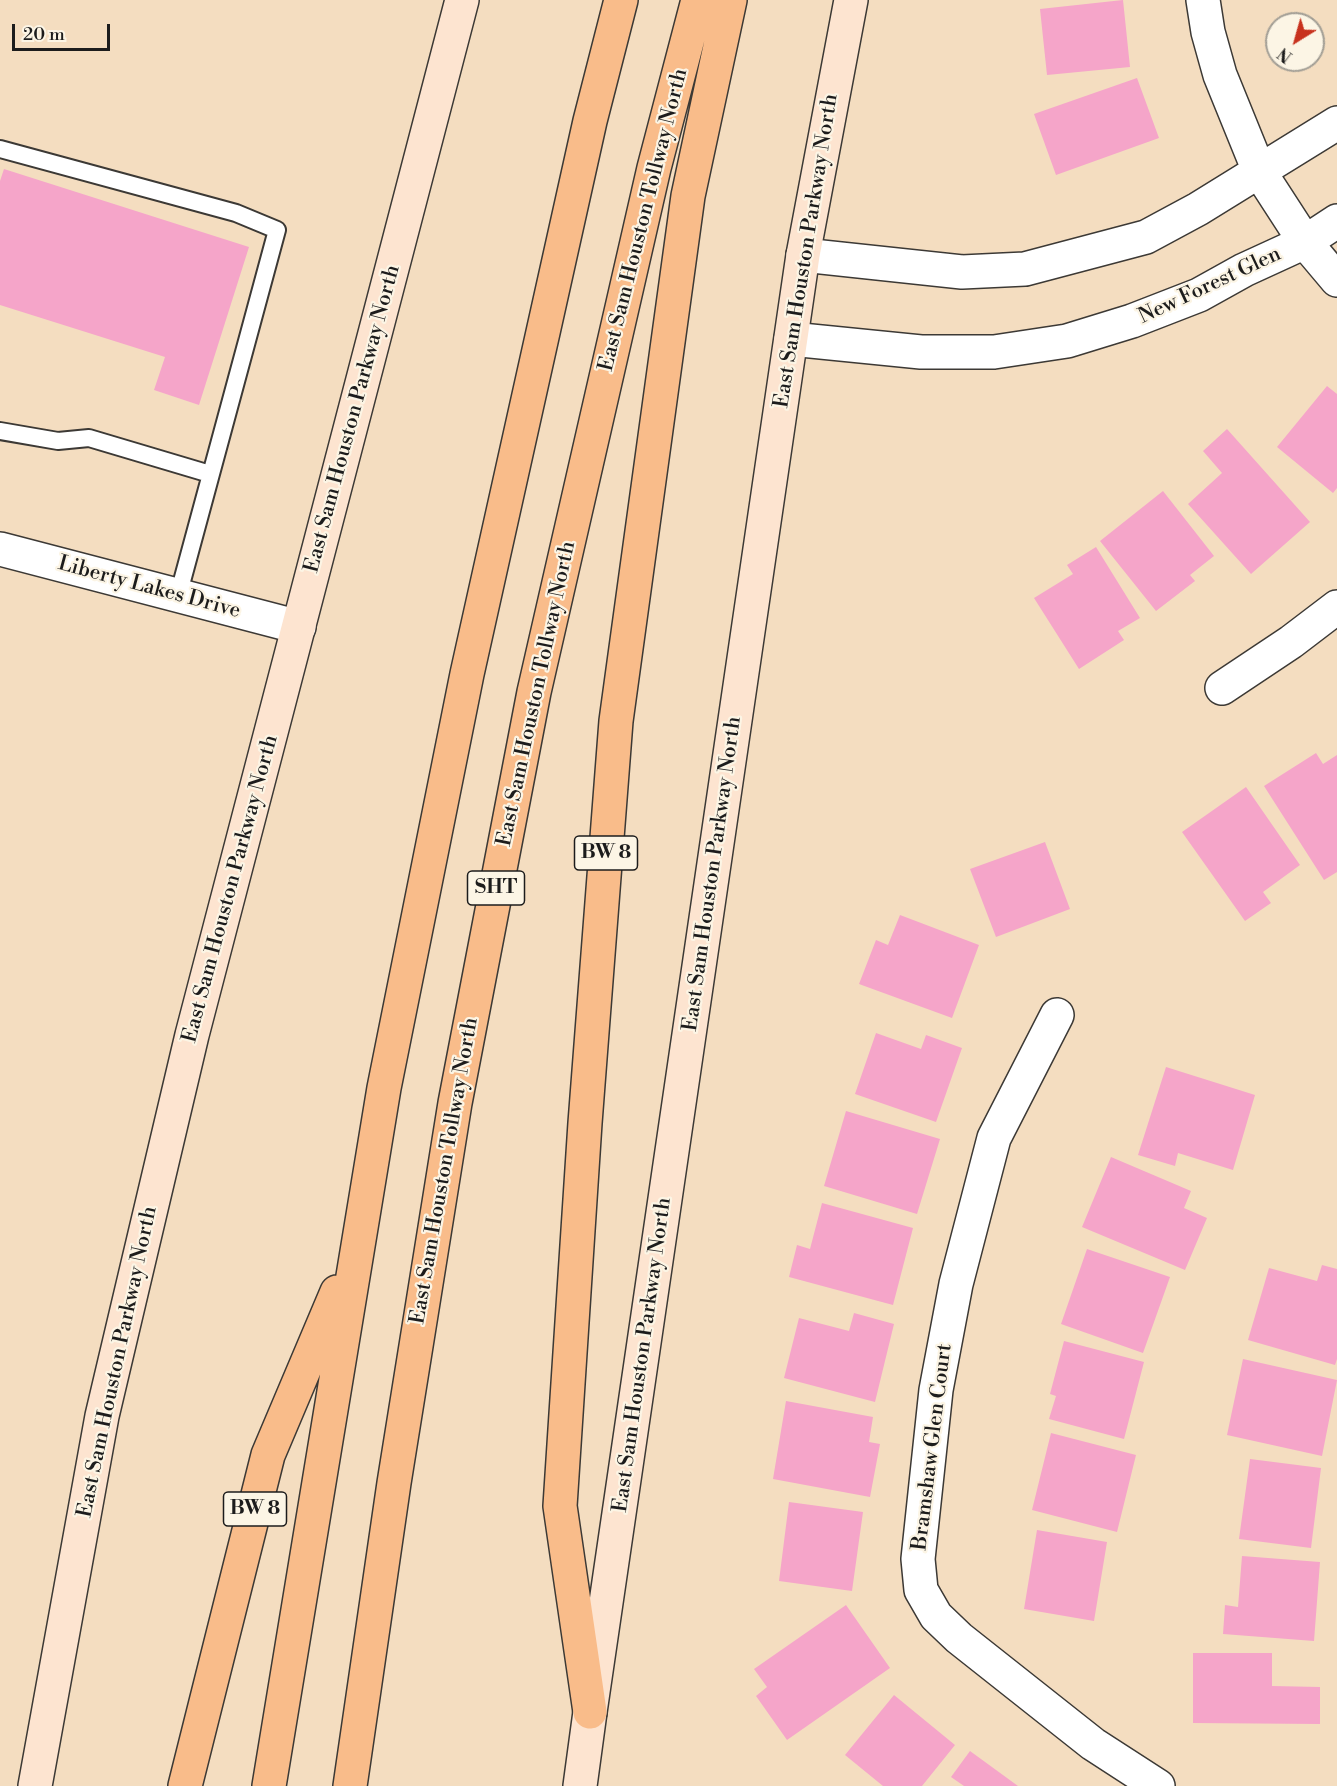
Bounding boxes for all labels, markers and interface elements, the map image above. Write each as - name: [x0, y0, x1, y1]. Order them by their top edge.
- scale bar: [15, 12, 112, 50]
- north arrow: [1265, 12, 1325, 72]
- text: 20 m: [23, 23, 65, 46]
- text: N: [1274, 43, 1296, 67]
- street label: East Sam Houston Tollway North: [594, 66, 694, 374]
- street label: East Sam Houston Parkway North: [770, 92, 844, 410]
- street label: New Forest Glen: [1135, 242, 1285, 330]
- street label: East Sam Houston Parkway North: [300, 262, 406, 576]
- street label: East Sam Houston Tollway North: [492, 539, 582, 849]
- street label: Liberty Lakes Drive: [55, 552, 243, 624]
- street label: East Sam Houston Parkway North: [678, 715, 748, 1033]
- street label: East Sam Houston Parkway North: [178, 732, 284, 1046]
- road number: BW 8: [574, 836, 638, 870]
- road number: SHT: [468, 871, 524, 905]
- street label: East Sam Houston Tollway North: [406, 1016, 484, 1326]
- street label: East Sam Houston Parkway North: [608, 1196, 678, 1514]
- street label: East Sam Houston Parkway North: [73, 1204, 163, 1520]
- street label: Bramshaw Glen Court: [908, 1342, 958, 1552]
- road number: BW 8: [224, 1492, 286, 1526]

